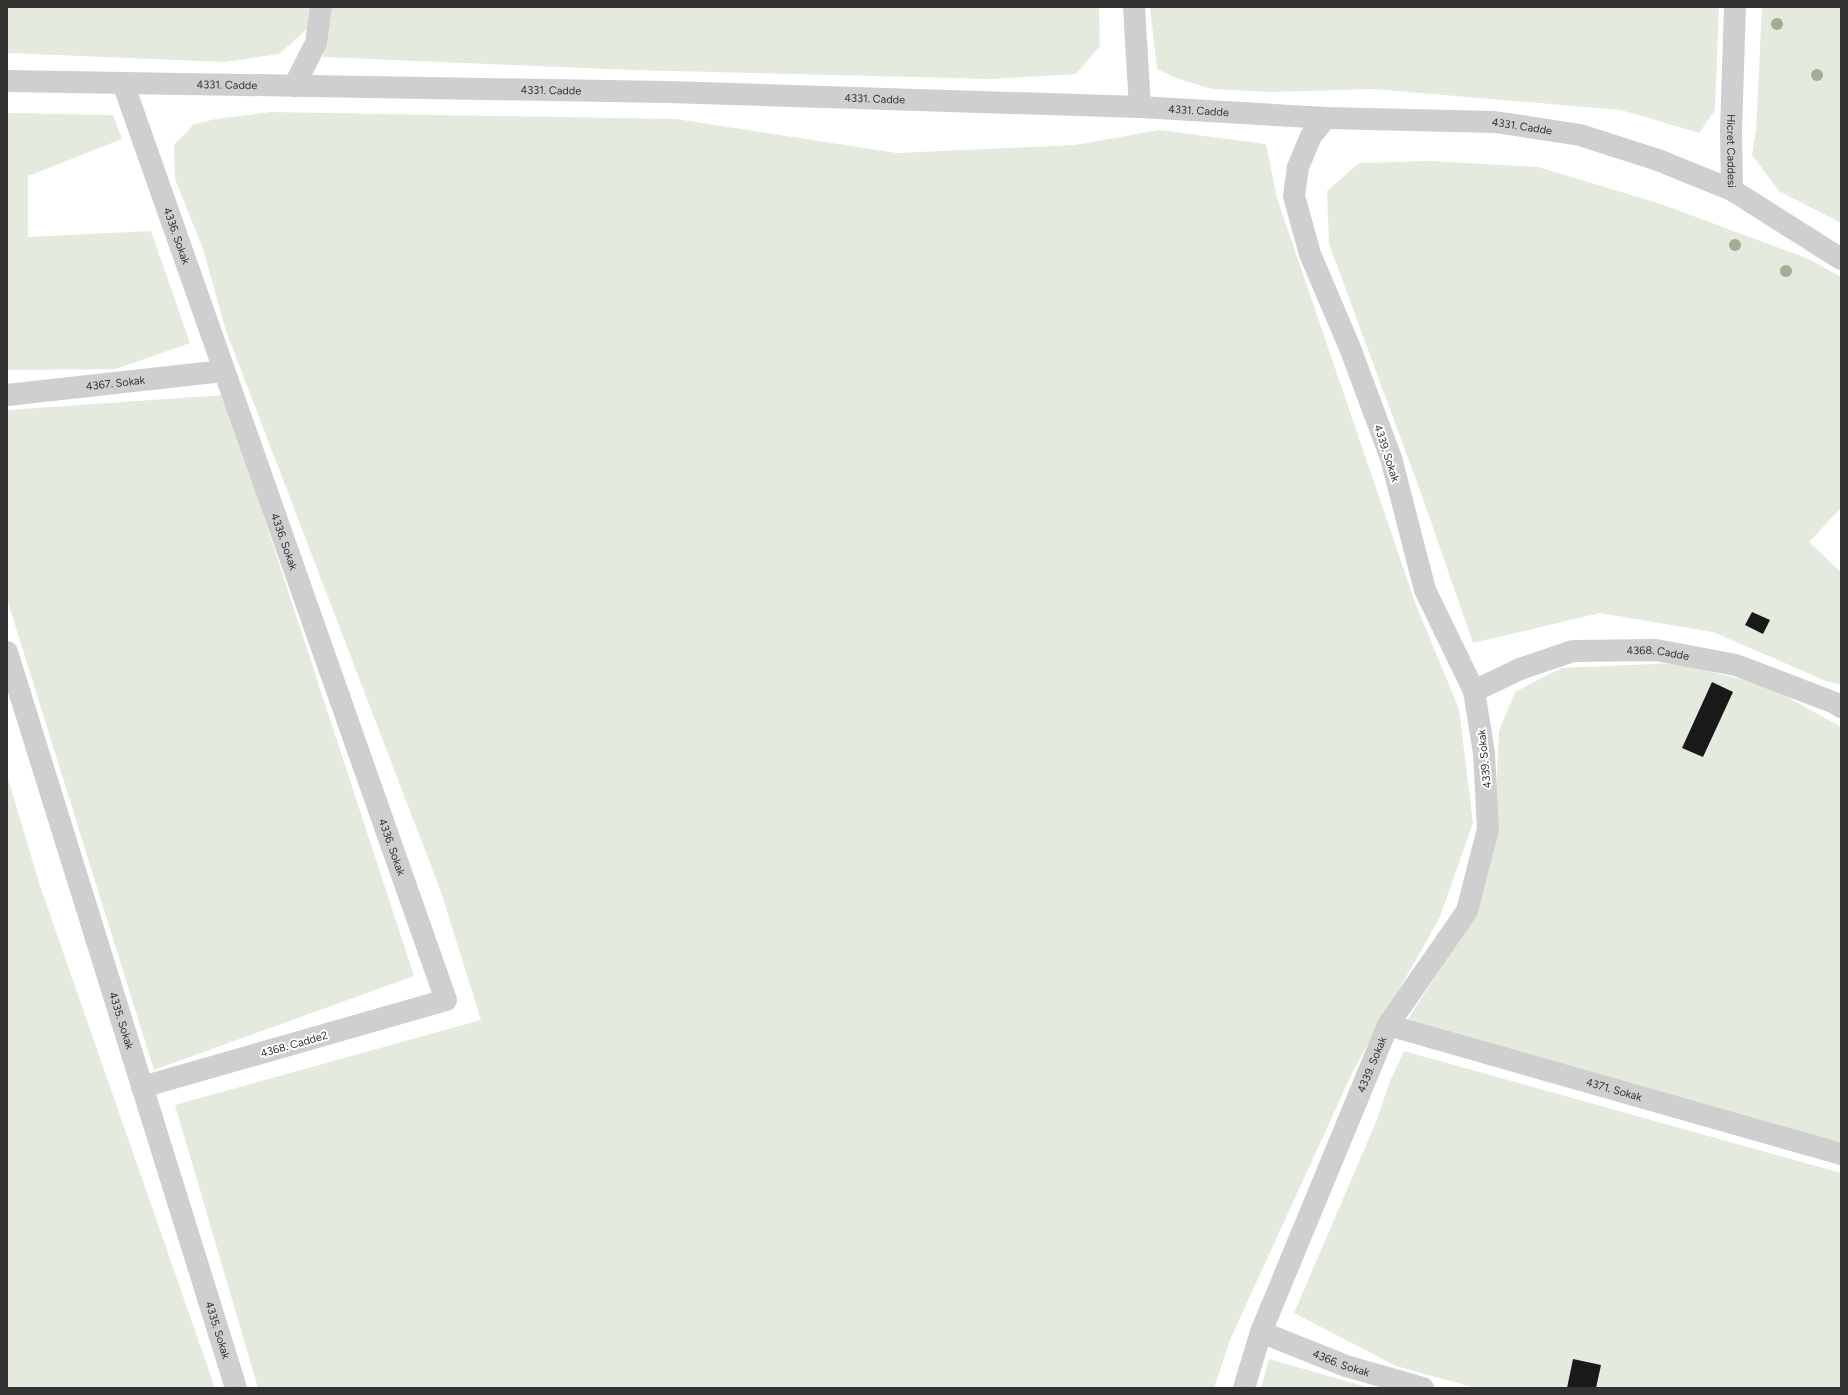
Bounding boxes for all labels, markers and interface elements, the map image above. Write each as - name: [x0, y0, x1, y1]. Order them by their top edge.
- street label: 4331. Cadde: [196, 78, 257, 92]
- street label: 4331. Cadde: [520, 84, 581, 98]
- street label: 4331. Cadde: [844, 92, 905, 107]
- street label: 4331. Cadde: [1168, 103, 1229, 119]
- street label: Hicret Caddesi: [1724, 114, 1738, 188]
- street label: 4331. Cadde: [1491, 116, 1553, 138]
- street label: 4336. Sokak: [160, 206, 193, 267]
- street label: 4367. Sokak: [85, 374, 146, 393]
- street label: 4339. Sokak: [1371, 423, 1402, 484]
- street label: 4336. Sokak: [268, 511, 300, 572]
- street label: 4368. Cadde: [1626, 644, 1690, 663]
- street label: 4339. Sokak: [1475, 728, 1494, 789]
- street label: 4336. Sokak: [376, 817, 408, 878]
- street label: 4335. Sokak: [106, 990, 136, 1052]
- street label: 4368. Cadde2: [259, 1029, 329, 1060]
- street label: 4339. Sokak: [1355, 1034, 1390, 1095]
- street label: 4371. Sokak: [1584, 1076, 1644, 1104]
- street label: 4335. Sokak: [202, 1300, 233, 1361]
- street label: 4366. Sokak: [1311, 1347, 1372, 1380]

